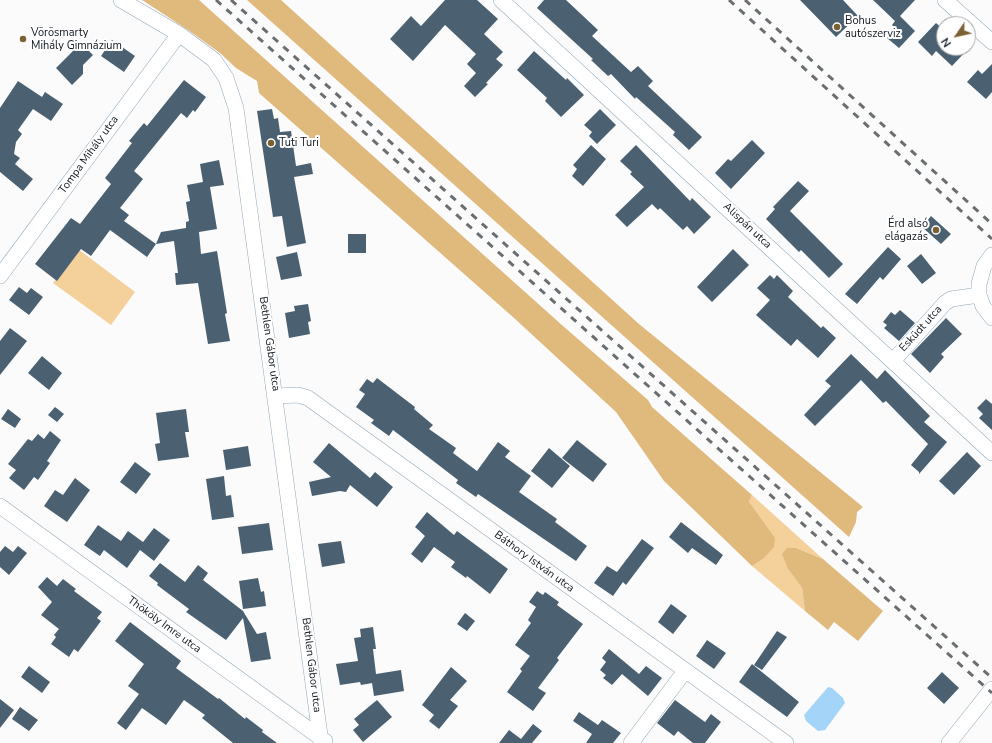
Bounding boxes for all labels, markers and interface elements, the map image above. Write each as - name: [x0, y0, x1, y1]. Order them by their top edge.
- place label: Bohus autószerviz: [845, 14, 901, 40]
- north arrow: [936, 16, 976, 56]
- marker: Bohus autószerviz: [832, 22, 842, 32]
- place label: Vörösmarty Mihály Gimnázium: [31, 26, 122, 52]
- marker: Vörösmarty Mihály Gimnázium: [18, 34, 28, 44]
- text: N: [938, 35, 955, 50]
- street label: Tompa Mihály utca: [56, 114, 122, 196]
- place label: Tuti Turi: [279, 136, 319, 150]
- marker: Tuti Turi: [266, 138, 276, 148]
- street label: Alispán utca: [720, 200, 774, 252]
- place label: Érd alsó elágazás: [885, 217, 928, 243]
- marker: Érd alsó elágazás: [931, 225, 941, 235]
- street label: Bethlen Gábor utca: [256, 296, 282, 392]
- street label: Esküdt utca: [897, 303, 945, 355]
- street label: Báthory István utca: [491, 529, 577, 595]
- street label: Thököly Imre utca: [125, 594, 203, 656]
- street label: Bethlen Gábor utca: [299, 617, 323, 713]

